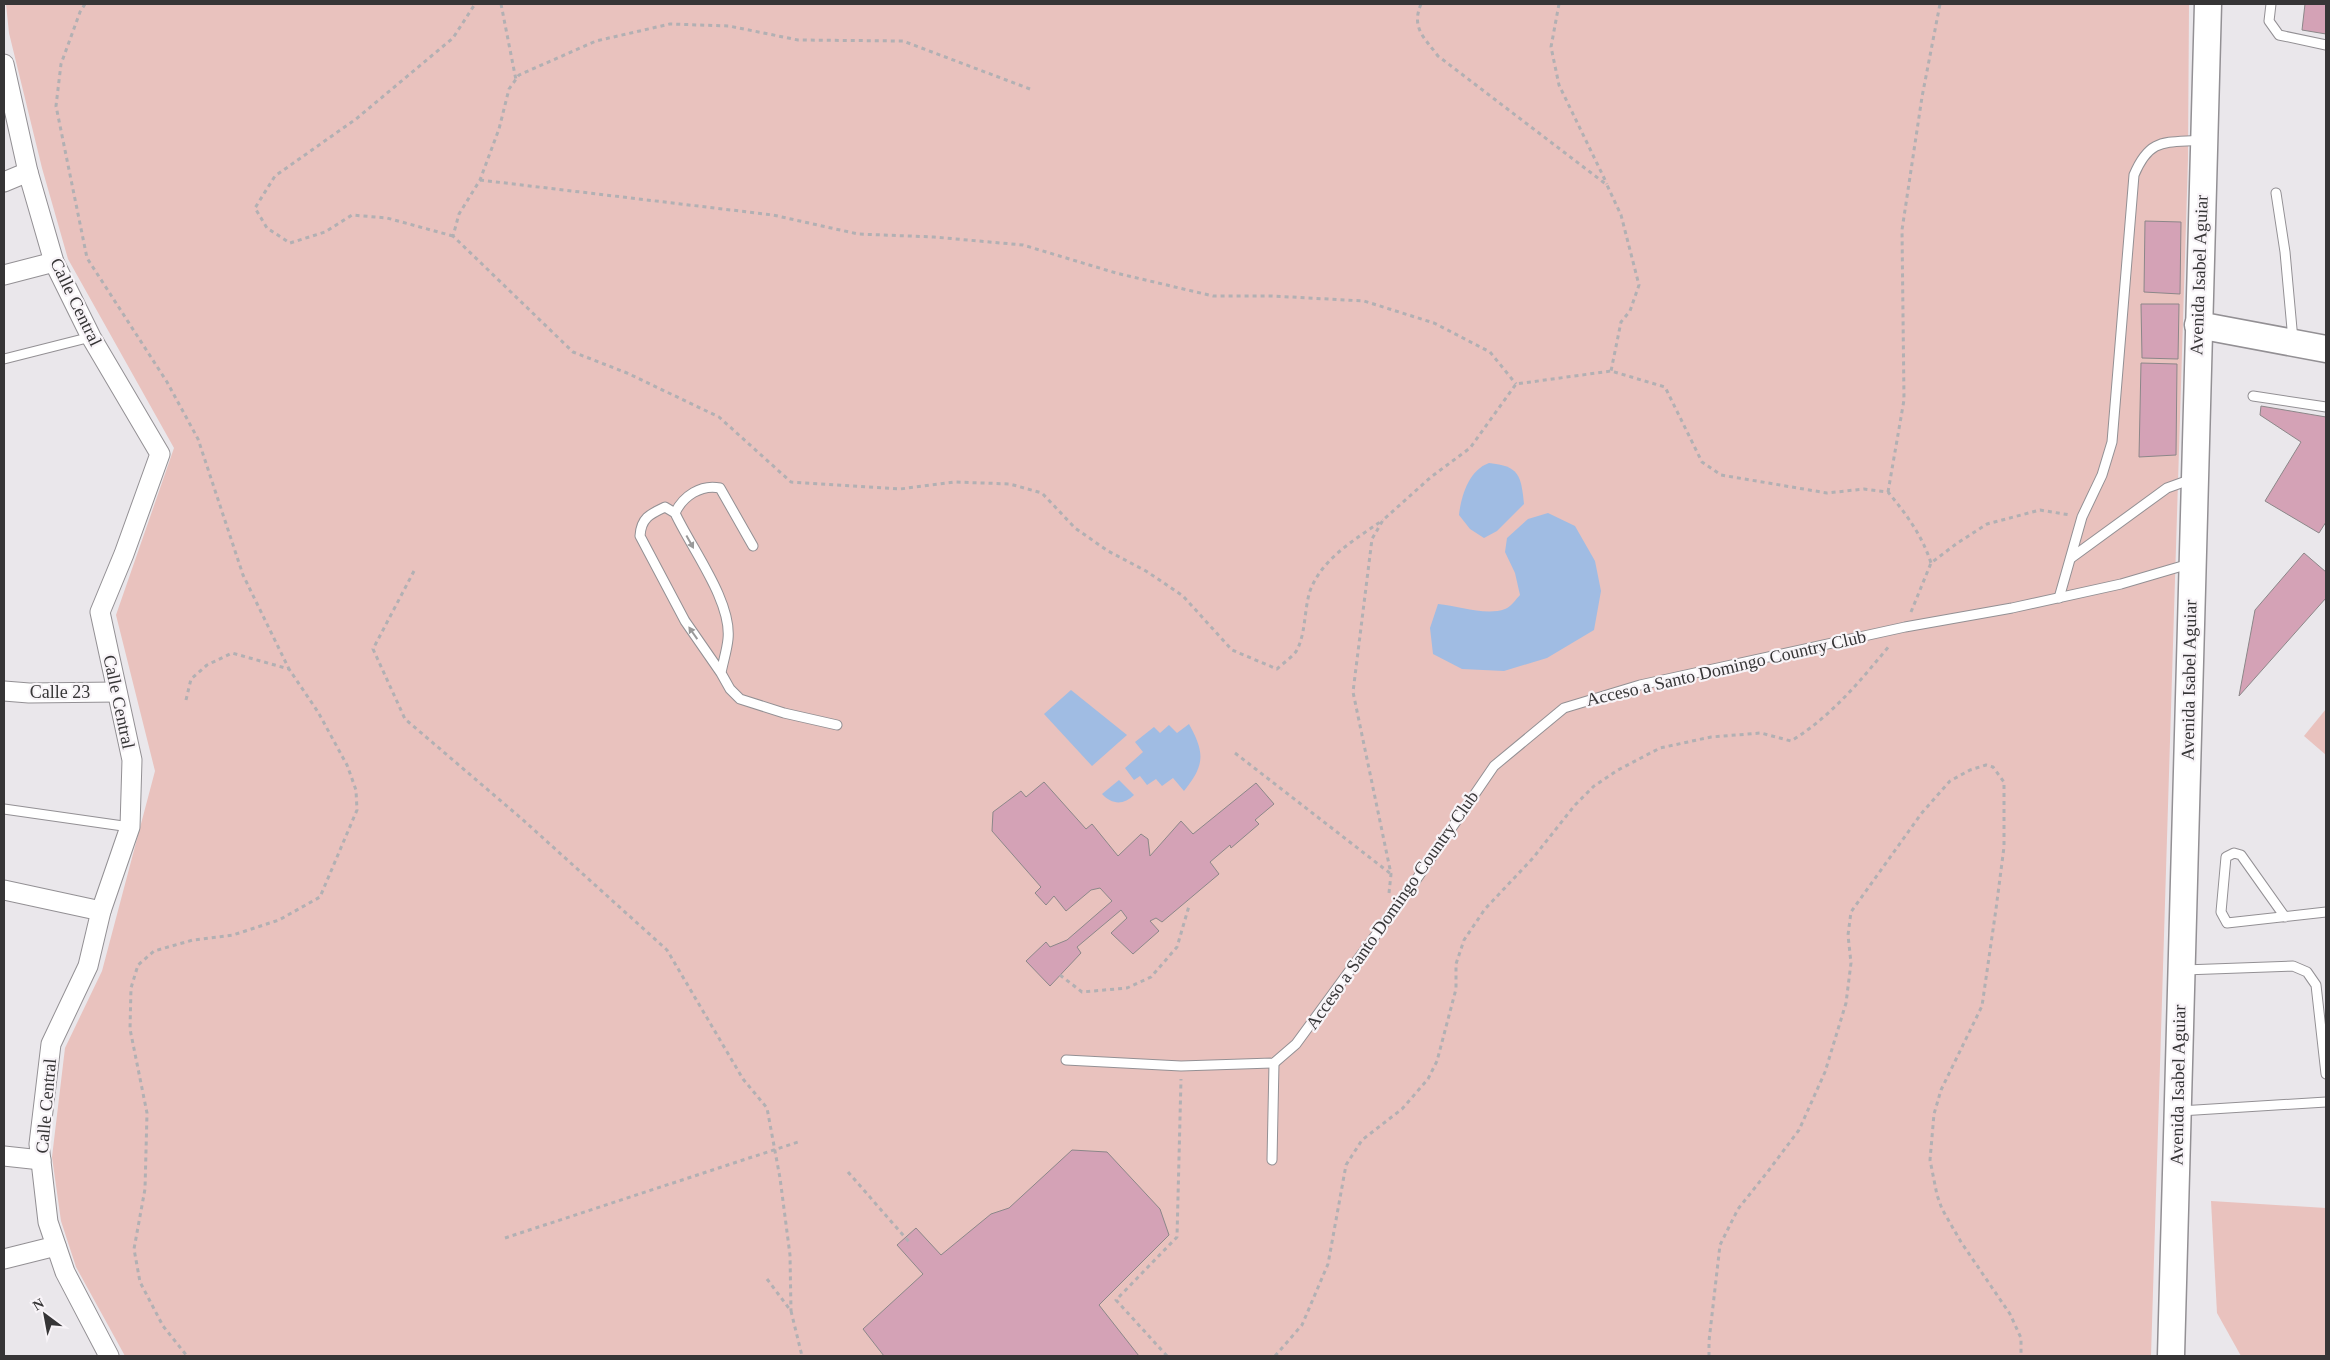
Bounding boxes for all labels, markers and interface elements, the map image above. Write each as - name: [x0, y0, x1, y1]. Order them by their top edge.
- street label: Avenida Isabel Aguiar: [2186, 194, 2212, 356]
- street label: Calle Central: [46, 255, 106, 349]
- one-way arrow: [685, 536, 694, 549]
- street label: Avenida Isabel Aguiar: [2178, 600, 2200, 760]
- one-way arrow: [688, 626, 698, 640]
- street label: Acceso a Santo Domingo Country Club: [1584, 626, 1868, 710]
- street label: Calle Central: [99, 653, 139, 751]
- street label: Calle 23: [30, 682, 90, 702]
- street label: Acceso a Santo Domingo Country Club: [1302, 787, 1482, 1033]
- street label: Avenida Isabel Aguiar: [2167, 1005, 2189, 1165]
- street label: Calle Central: [32, 1058, 60, 1154]
- north arrow: [20, 1290, 70, 1340]
- text: N: [30, 1295, 47, 1313]

